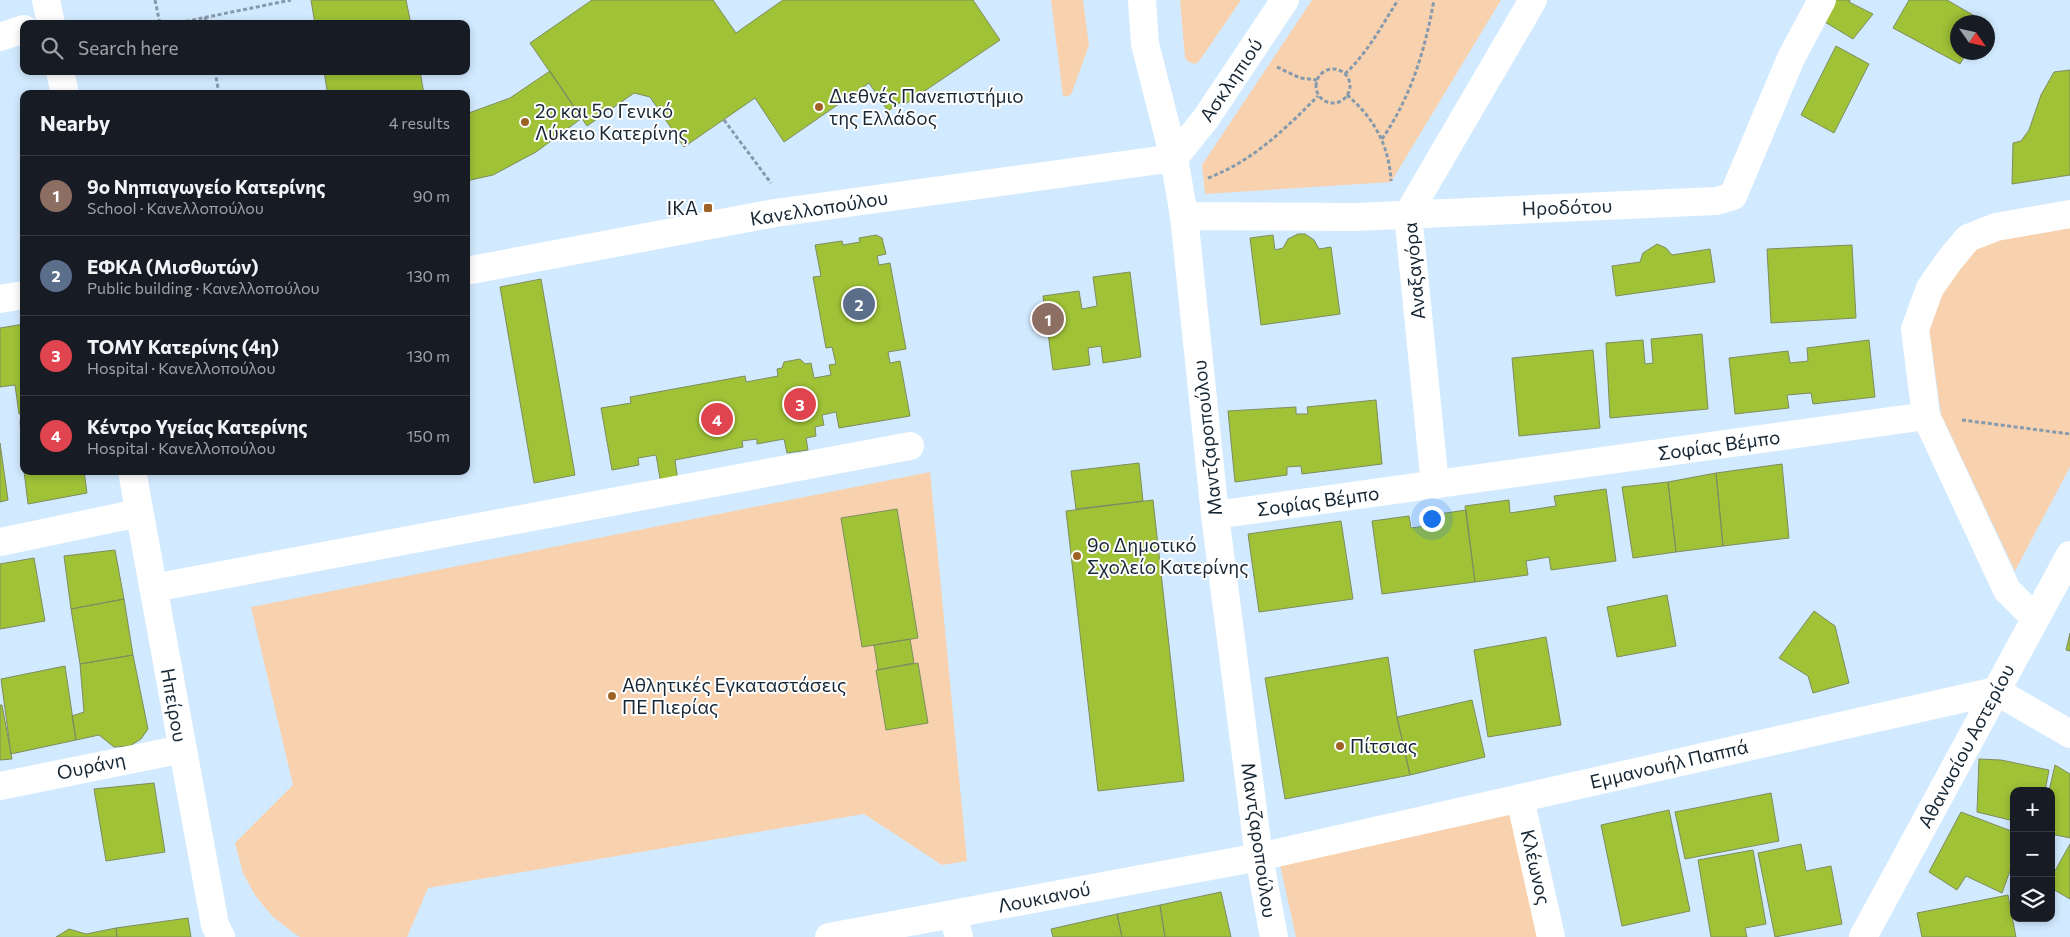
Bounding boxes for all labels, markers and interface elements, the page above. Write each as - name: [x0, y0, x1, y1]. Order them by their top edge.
- north arrow: [1950, 15, 1995, 60]
- search box: [20, 20, 470, 75]
- icon: search: [38, 34, 66, 62]
- street label: Ασκληπιού: [1194, 34, 1267, 126]
- text: Search here: [78, 36, 178, 59]
- place label: Διεθνές Πανεπιστήμιο της Ελλάδος: [829, 84, 1024, 129]
- place label: 2ο και 5ο Γενικό Λύκειο Κατερίνης: [535, 99, 688, 144]
- marker: Διεθνές Πανεπιστήμιο της Ελλάδος: [813, 101, 825, 113]
- text: Nearby: [40, 110, 110, 135]
- text: 4 results: [389, 113, 450, 132]
- marker: 2ο και 5ο Γενικό Λύκειο Κατερίνης: [519, 116, 531, 128]
- text: 9ο Νηπιαγωγείο Κατερίνης: [87, 175, 325, 198]
- street label: Κανελλοπούλου: [748, 185, 889, 230]
- text: 1: [52, 186, 60, 205]
- text: 90 m: [413, 186, 450, 205]
- street label: Ηροδότου: [1521, 193, 1613, 220]
- place label: ΙΚΑ: [667, 196, 698, 219]
- text: School · Κανελλοπούλου: [87, 198, 264, 217]
- marker: ΙΚΑ: [702, 202, 714, 214]
- street label: Αναξαγόρα: [1398, 221, 1429, 321]
- text: ΕΦΚΑ (Mισθωτών): [87, 255, 259, 278]
- text: 2: [51, 266, 61, 285]
- text: 130 m: [407, 266, 450, 285]
- text: Public building · Κανελλοπούλου: [87, 278, 320, 297]
- pin: 2: [843, 285, 875, 323]
- pin: 1: [1032, 300, 1064, 338]
- text: ΤΟΜΥ Κατερίνης (4η): [87, 335, 279, 358]
- text: 3: [51, 346, 61, 365]
- text: 130 m: [407, 346, 450, 365]
- text: Hospital · Κανελλοπούλου: [87, 358, 275, 377]
- street label: Μαντζαροπούλου: [1187, 359, 1226, 517]
- pin: 3: [784, 385, 816, 423]
- pin: 4: [701, 400, 733, 438]
- text: Κέντρο Υγείας Κατερίνης: [87, 415, 307, 438]
- street label: Σοφίας Βέμπο: [1656, 425, 1782, 464]
- text: 4: [51, 426, 61, 445]
- text: 150 m: [407, 426, 450, 445]
- text: Hospital · Κανελλοπούλου: [87, 438, 275, 457]
- street label: Σοφίας Βέμπο: [1255, 481, 1381, 520]
- your location: [1419, 506, 1445, 532]
- place label: 9ο Δημοτικό Σχολείο Κατερίνης: [1087, 533, 1249, 578]
- marker: 9ο Δημοτικό Σχολείο Κατερίνης: [1071, 550, 1083, 562]
- street label: Αθανασίου Αστερίου: [1913, 660, 2019, 832]
- street label: Ηπείρου: [157, 666, 192, 744]
- place label: Αθλητικές Εγκαταστάσεις ΠΕ Πιερίας: [622, 673, 846, 718]
- marker: Αθλητικές Εγκαταστάσεις ΠΕ Πιερίας: [606, 690, 618, 702]
- place label: Πίτσιας: [1350, 734, 1417, 757]
- street label: Εμμανουήλ Παππά: [1588, 734, 1750, 793]
- marker: Πίτσιας: [1334, 740, 1346, 752]
- street label: Ουράνη: [55, 747, 127, 784]
- street label: Μαντζαροπούλου: [1237, 761, 1282, 919]
- map controls: [2010, 787, 2055, 922]
- button: +: [2010, 787, 2055, 832]
- street label: Κλέωνος: [1517, 827, 1556, 907]
- button: −: [2010, 832, 2055, 877]
- street label: Λουκιανού: [996, 876, 1092, 917]
- button: layers: [2010, 877, 2055, 922]

